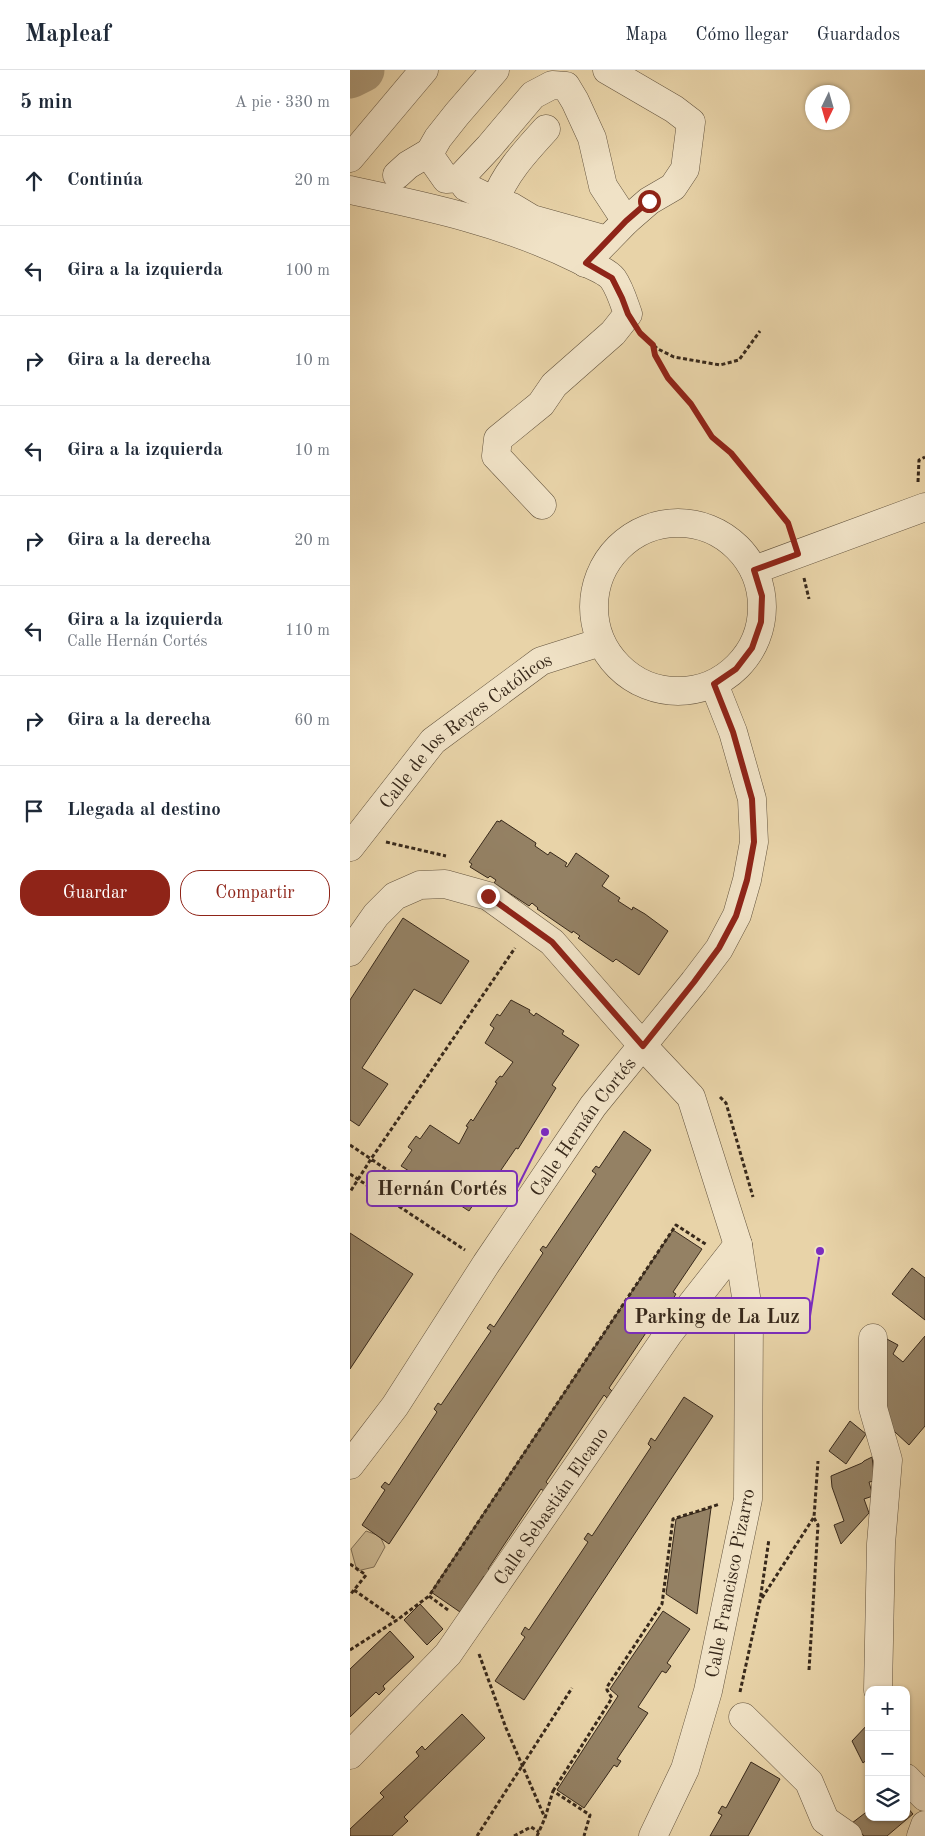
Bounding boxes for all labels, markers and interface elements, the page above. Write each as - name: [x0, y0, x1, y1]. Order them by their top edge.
- text: Mapleaf: [25, 23, 111, 47]
- text: Mapa: [625, 26, 667, 44]
- text: Cómo llegar: [695, 26, 789, 44]
- text: Guardados: [817, 26, 900, 44]
- north arrow: [805, 85, 850, 130]
- text: 5 min: [20, 92, 73, 113]
- text: A pie · 330 m: [235, 95, 330, 111]
- icon: ahead: [20, 167, 48, 195]
- text: Continúa: [67, 171, 143, 190]
- text: 20 m: [294, 173, 330, 189]
- route start: [638, 190, 661, 213]
- icon: left: [20, 257, 48, 285]
- text: Gira a la izquierda: [67, 261, 223, 280]
- text: 100 m: [285, 263, 330, 279]
- icon: right: [20, 347, 48, 375]
- text: Gira a la derecha: [67, 351, 211, 370]
- text: 10 m: [294, 353, 330, 369]
- icon: left: [20, 437, 48, 465]
- text: Gira a la izquierda: [67, 441, 223, 460]
- text: 10 m: [294, 443, 330, 459]
- icon: right: [20, 527, 48, 555]
- text: Gira a la derecha: [67, 531, 211, 550]
- text: 20 m: [294, 533, 330, 549]
- text: Gira a la izquierda: [67, 611, 223, 630]
- icon: left: [20, 617, 48, 645]
- text: 110 m: [285, 623, 330, 639]
- text: Calle Hernán Cortés: [67, 634, 207, 650]
- street label: Calle de los Reyes Católicos: [377, 651, 555, 813]
- icon: right: [20, 707, 48, 735]
- text: Gira a la derecha: [67, 711, 211, 730]
- text: 60 m: [294, 713, 330, 729]
- icon: arrive: [20, 797, 48, 825]
- text: Llegada al destino: [67, 801, 221, 820]
- button: Guardar: [20, 870, 170, 916]
- button: Compartir: [180, 870, 330, 916]
- route end: [477, 885, 500, 908]
- street label: Calle Hernán Cortés: [528, 1054, 641, 1201]
- callout: Hernán Cortés: [367, 1171, 517, 1206]
- text: Hernán Cortés: [377, 1180, 507, 1200]
- callout: Parking de La Luz: [625, 1298, 810, 1333]
- text: Parking de La Luz: [634, 1308, 800, 1328]
- street label: Calle Sebastián Elcano: [491, 1425, 613, 1589]
- street label: Calle Francisco Pizarro: [704, 1487, 759, 1680]
- map controls: [865, 1686, 910, 1821]
- button: +: [865, 1686, 910, 1731]
- button: −: [865, 1731, 910, 1776]
- button: layers: [865, 1776, 910, 1821]

